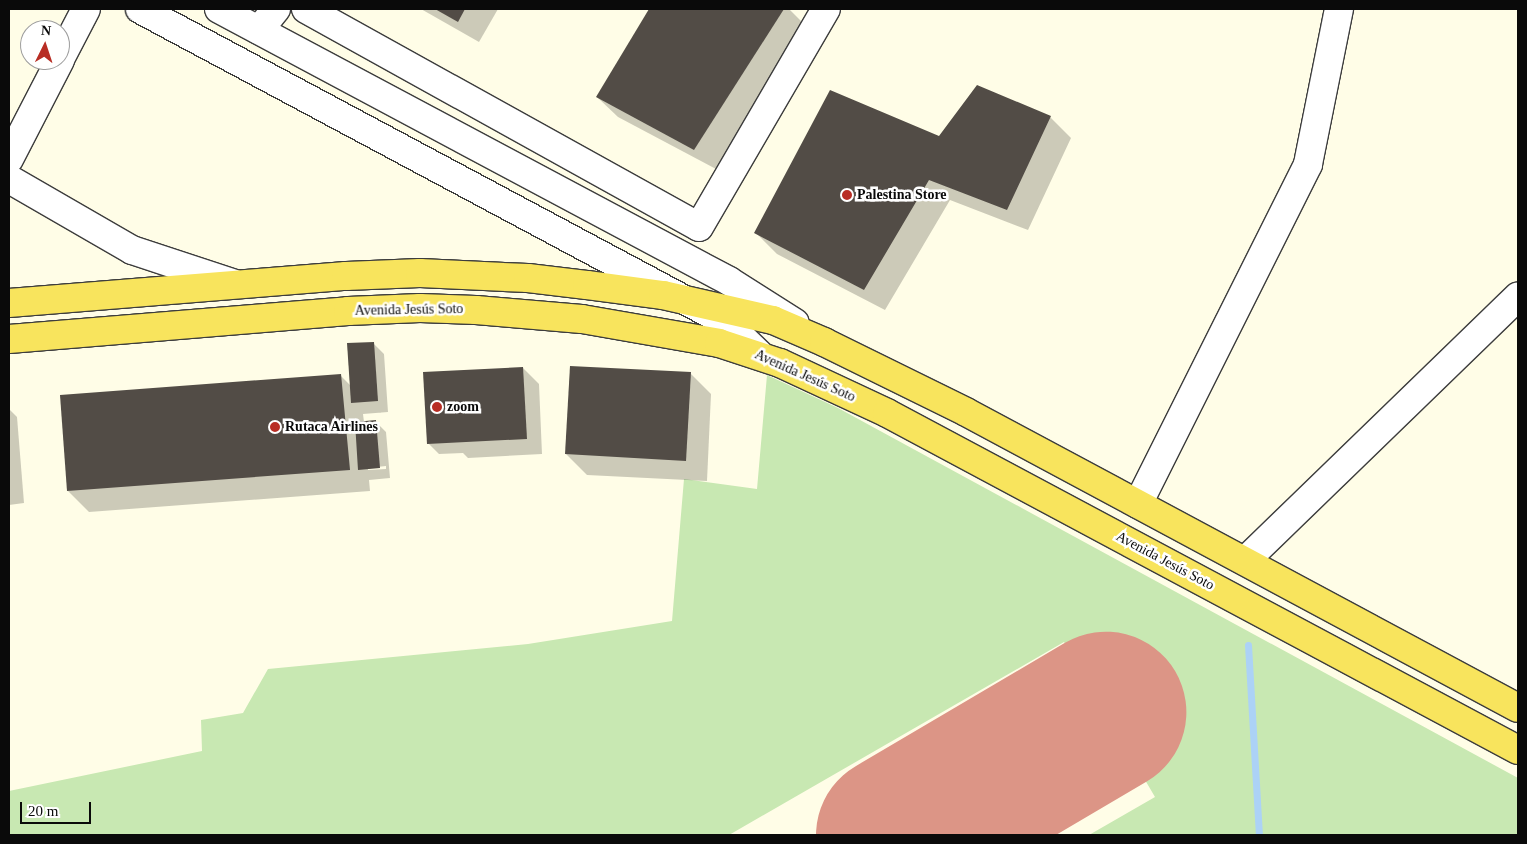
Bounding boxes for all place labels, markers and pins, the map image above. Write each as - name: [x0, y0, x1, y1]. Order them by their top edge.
- place label: Palestina Store: [857, 187, 947, 203]
- marker: Palestina Store: [841, 189, 853, 201]
- place label: zoom: [447, 399, 479, 415]
- marker: zoom: [431, 401, 443, 413]
- place label: Rutaca Airlines: [285, 419, 379, 435]
- marker: Rutaca Airlines: [269, 421, 281, 433]

